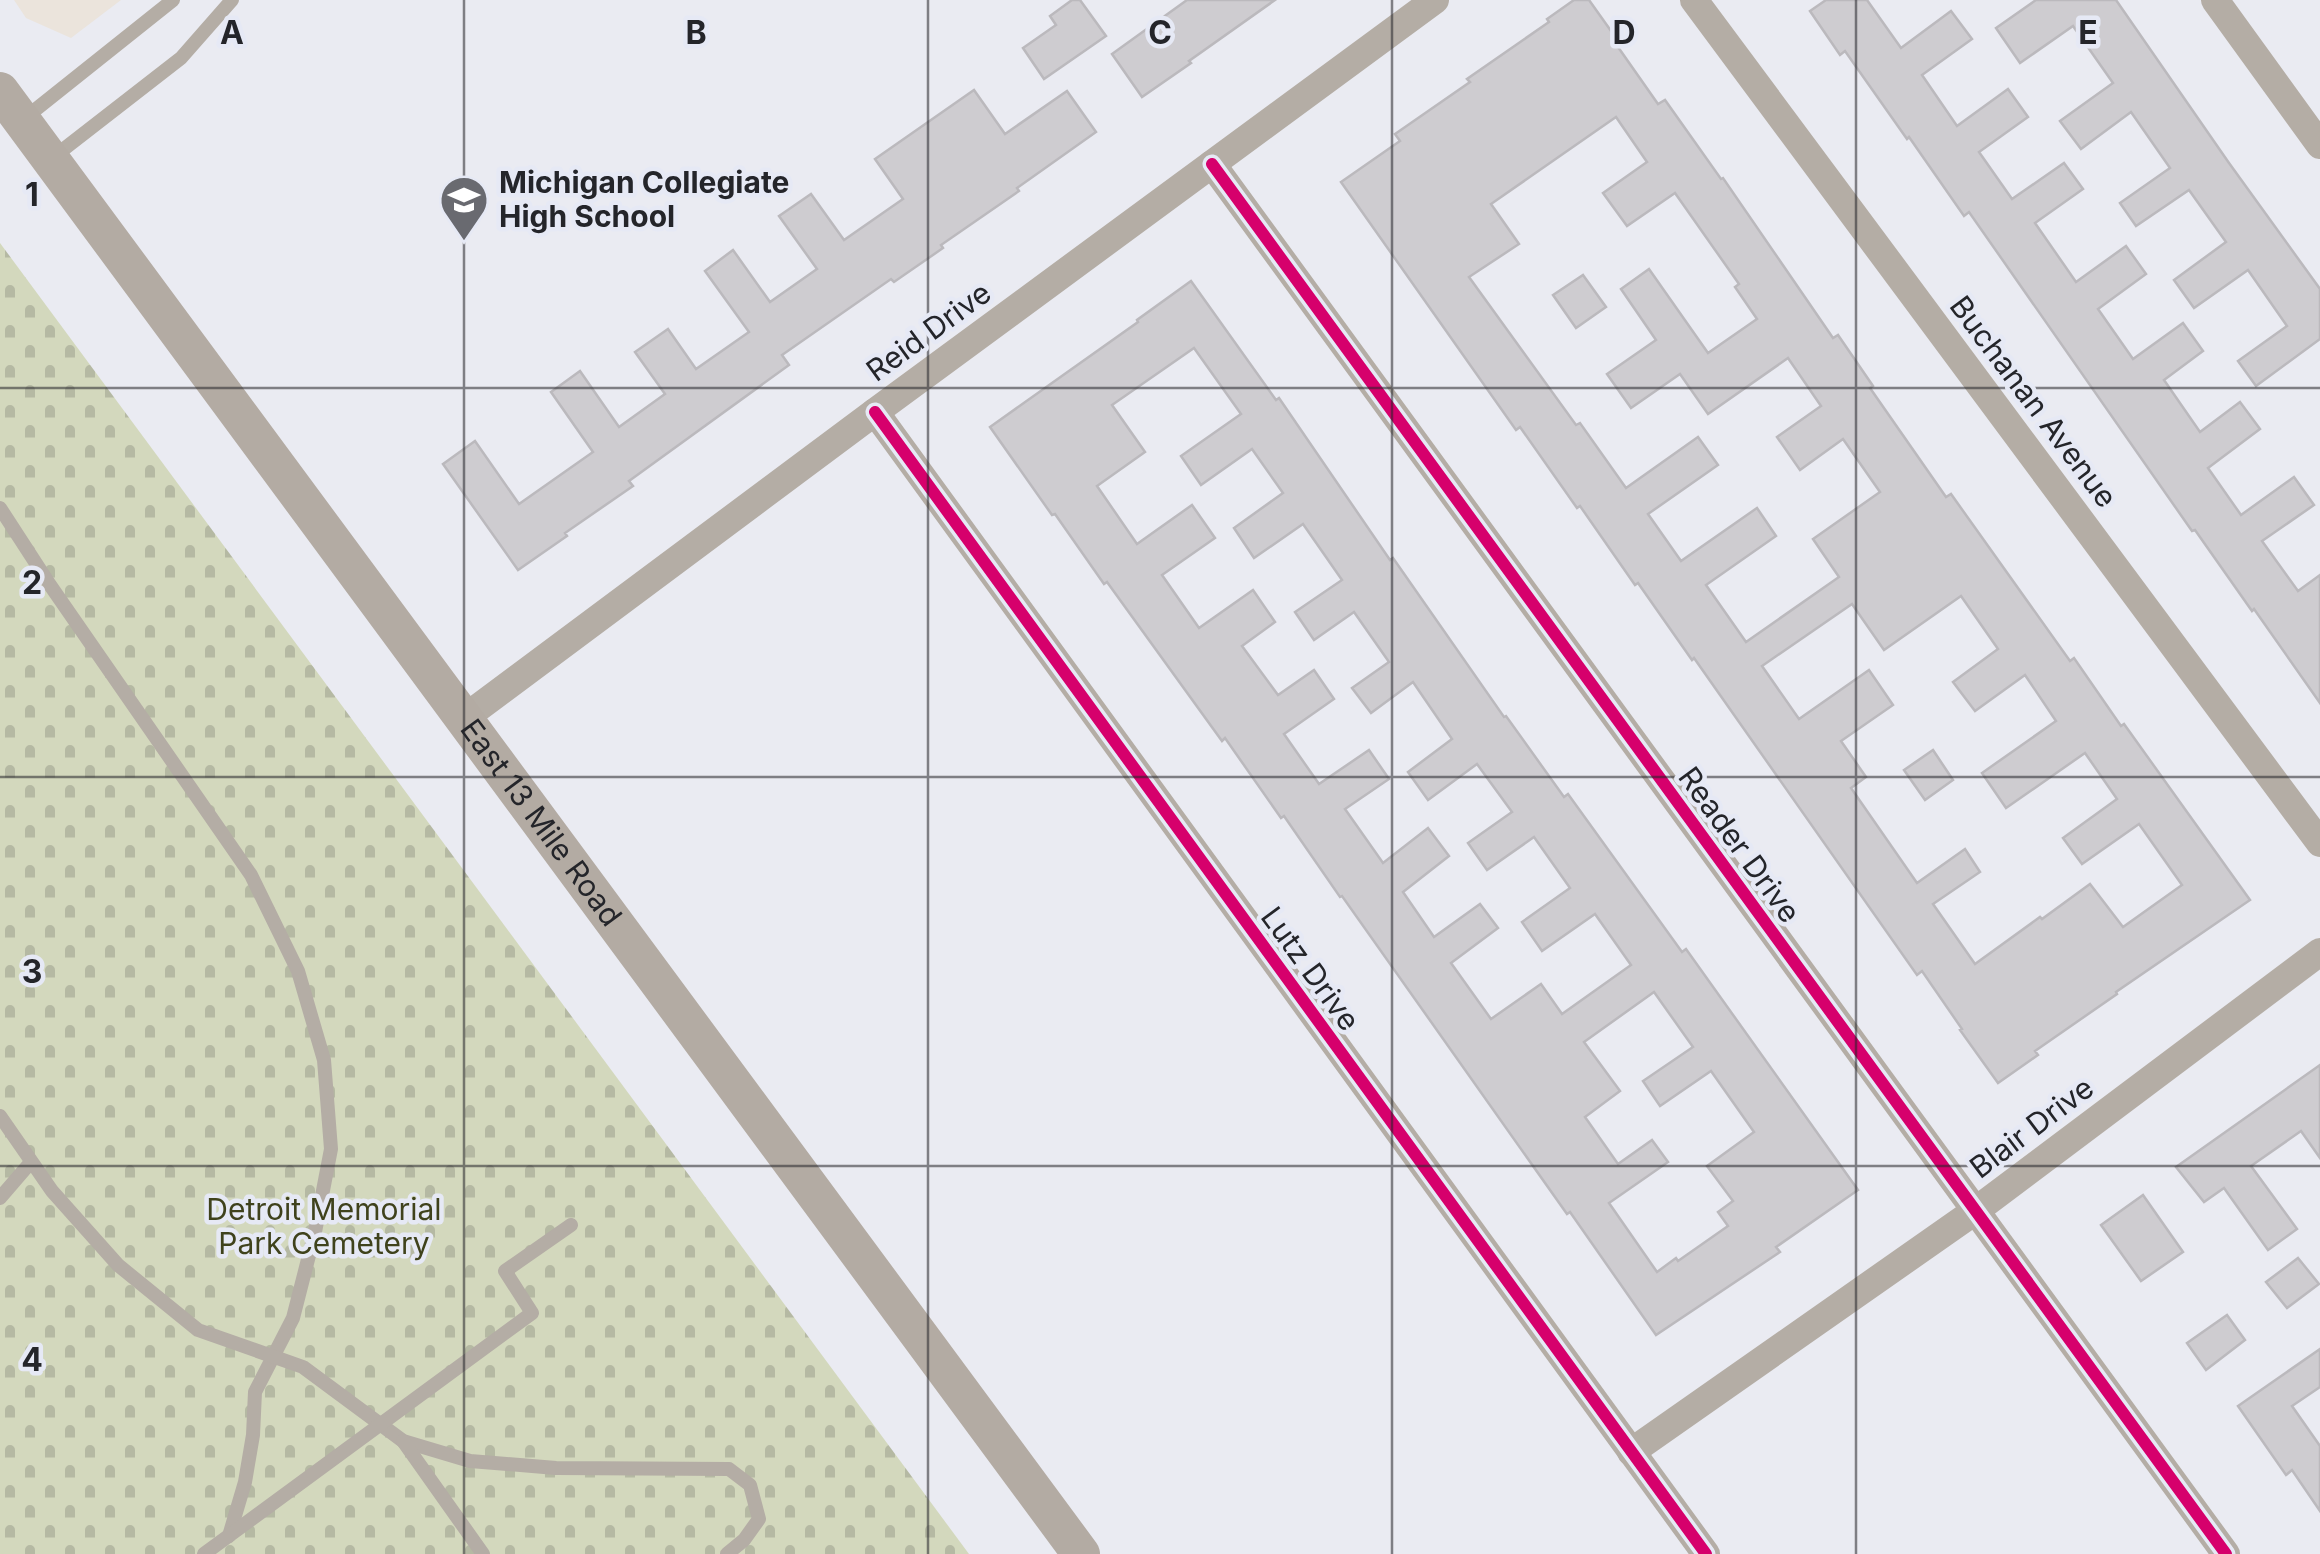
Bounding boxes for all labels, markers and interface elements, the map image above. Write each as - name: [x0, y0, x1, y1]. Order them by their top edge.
- text: A: [220, 13, 244, 52]
- text: B: [685, 13, 707, 52]
- text: C: [1148, 13, 1172, 52]
- text: D: [1612, 13, 1636, 52]
- text: E: [2078, 13, 2098, 52]
- place label: Michigan Collegiate High School: [499, 164, 789, 234]
- school or university icon: Michigan Collegiate High School: [438, 174, 490, 242]
- text: 1: [25, 175, 39, 214]
- street label: Reid Drive: [859, 274, 998, 388]
- street label: Buchanan Avenue: [1943, 289, 2125, 514]
- text: 2: [22, 563, 42, 602]
- street label: East 13 Mile Road: [453, 712, 630, 933]
- street label: Reader Drive: [1671, 760, 1808, 929]
- street label: Lutz Drive: [1254, 900, 1368, 1037]
- text: 3: [22, 952, 42, 991]
- street label: Blair Drive: [1963, 1069, 2100, 1185]
- park label: Detroit Memorial Park Cemetery: [206, 1191, 442, 1261]
- text: 4: [21, 1340, 43, 1379]

